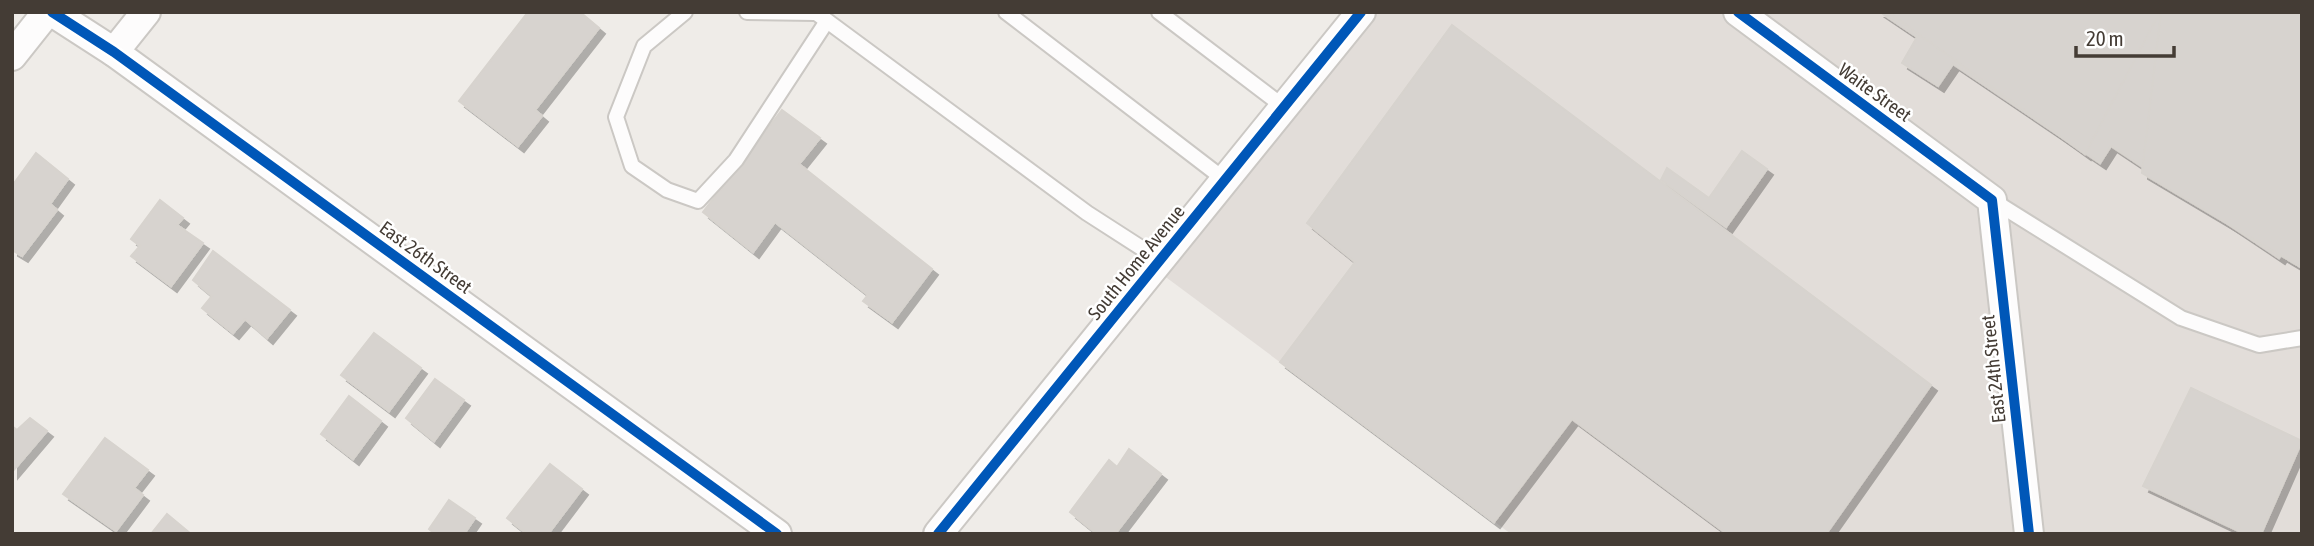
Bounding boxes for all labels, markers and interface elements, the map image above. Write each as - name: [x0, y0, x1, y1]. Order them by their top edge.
- scale bar: [2076, 14, 2174, 58]
- text: 20 m: [2086, 26, 2124, 50]
- street label: Waite Street: [1834, 58, 1916, 126]
- street label: South Home Avenue: [1083, 200, 1189, 324]
- street label: East 26th Street: [376, 216, 476, 298]
- street label: East 24th Street: [1976, 314, 2010, 424]

